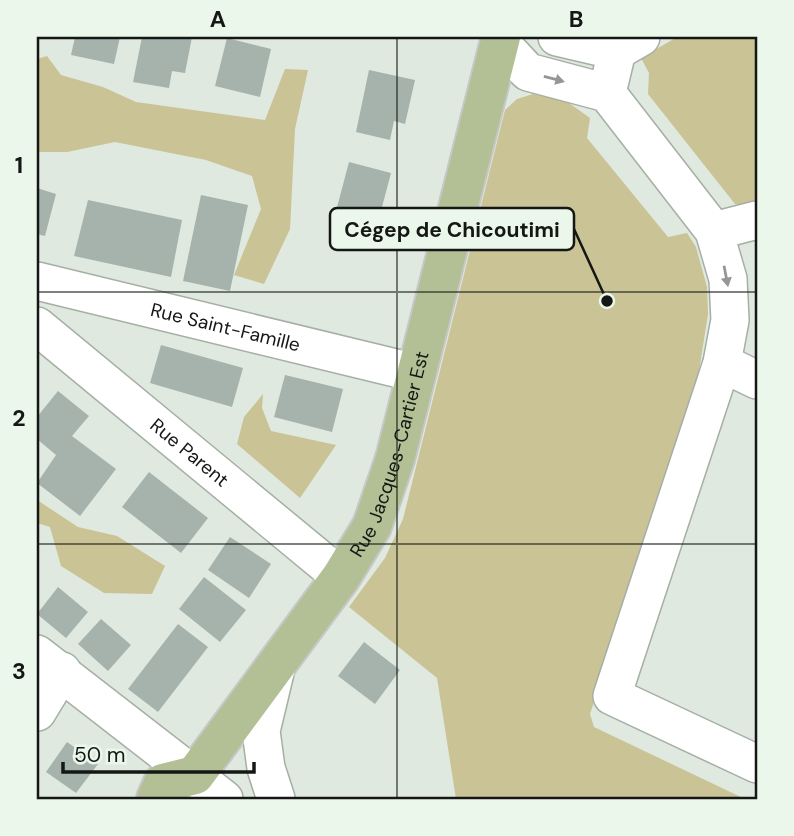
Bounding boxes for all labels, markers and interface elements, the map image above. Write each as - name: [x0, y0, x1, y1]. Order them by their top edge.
- text: A: [210, 4, 226, 34]
- text: B: [569, 4, 583, 34]
- one-way arrow: [544, 74, 565, 84]
- text: 1: [15, 150, 23, 180]
- callout: Cégep de Chicoutimi: [330, 208, 574, 250]
- text: Cégep de Chicoutimi: [344, 216, 560, 244]
- one-way arrow: [721, 266, 732, 288]
- street label: Rue Saint-Famille: [148, 297, 303, 357]
- street label: Rue Jacques-Cartier Est: [344, 349, 434, 561]
- text: 2: [12, 403, 26, 433]
- street label: Rue Parent: [145, 412, 234, 492]
- text: 3: [12, 656, 26, 686]
- scale bar: [63, 731, 254, 775]
- text: 50 m: [74, 741, 125, 769]

